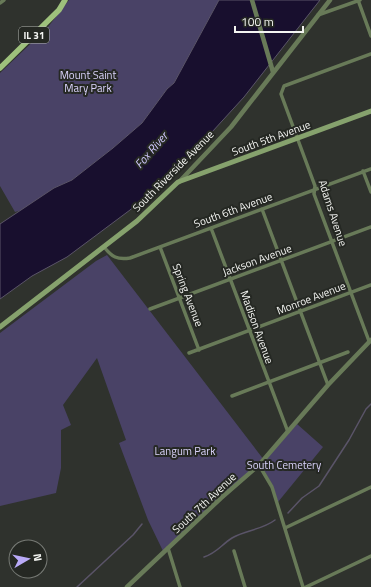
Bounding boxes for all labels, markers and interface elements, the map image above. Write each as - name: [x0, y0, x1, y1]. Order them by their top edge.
- scale bar: [235, 8, 303, 34]
- text: 100 m: [241, 12, 274, 31]
- road number: IL 31: [19, 27, 49, 43]
- park label: Mount Saint Mary Park: [60, 67, 116, 96]
- street label: South 5th Avenue: [229, 116, 313, 160]
- street label: South Riverside Avenue: [129, 126, 218, 215]
- water label: Fox River: [130, 126, 174, 172]
- street label: Adams Avenue: [315, 178, 351, 249]
- street label: South 6th Avenue: [191, 188, 275, 232]
- street label: Jackson Avenue: [220, 240, 294, 280]
- street label: Spring Avenue: [169, 261, 208, 329]
- street label: Monroe Avenue: [274, 277, 348, 319]
- street label: Madison Avenue: [236, 288, 278, 366]
- park label: Langum Park: [155, 443, 216, 459]
- park label: South Cemetery: [247, 457, 322, 473]
- street label: South 7th Avenue: [168, 469, 240, 537]
- north arrow: [8, 539, 48, 579]
- text: N: [29, 552, 46, 562]

